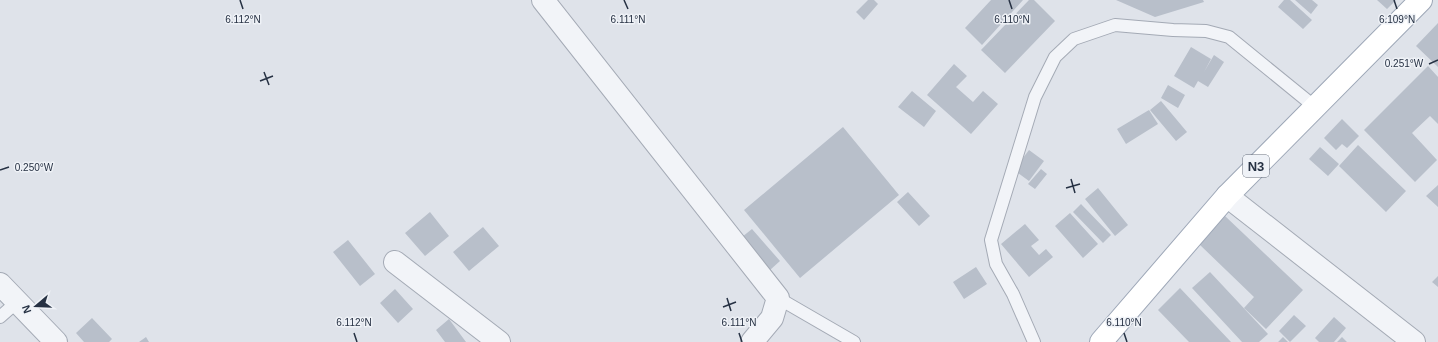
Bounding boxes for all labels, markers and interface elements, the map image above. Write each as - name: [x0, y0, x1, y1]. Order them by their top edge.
- text: 6.112°N: [225, 14, 261, 25]
- text: 6.111°N: [611, 14, 645, 25]
- text: 6.110°N: [994, 14, 1030, 25]
- text: 6.109°N: [1379, 14, 1415, 25]
- text: 0.251°W: [1385, 58, 1424, 69]
- road number: N3: [1243, 155, 1269, 177]
- text: 0.250°W: [15, 162, 54, 173]
- north arrow: [16, 286, 56, 326]
- text: N: [20, 303, 34, 315]
- text: 6.112°N: [336, 317, 372, 328]
- text: 6.111°N: [722, 317, 756, 328]
- text: 6.110°N: [1106, 317, 1142, 328]

